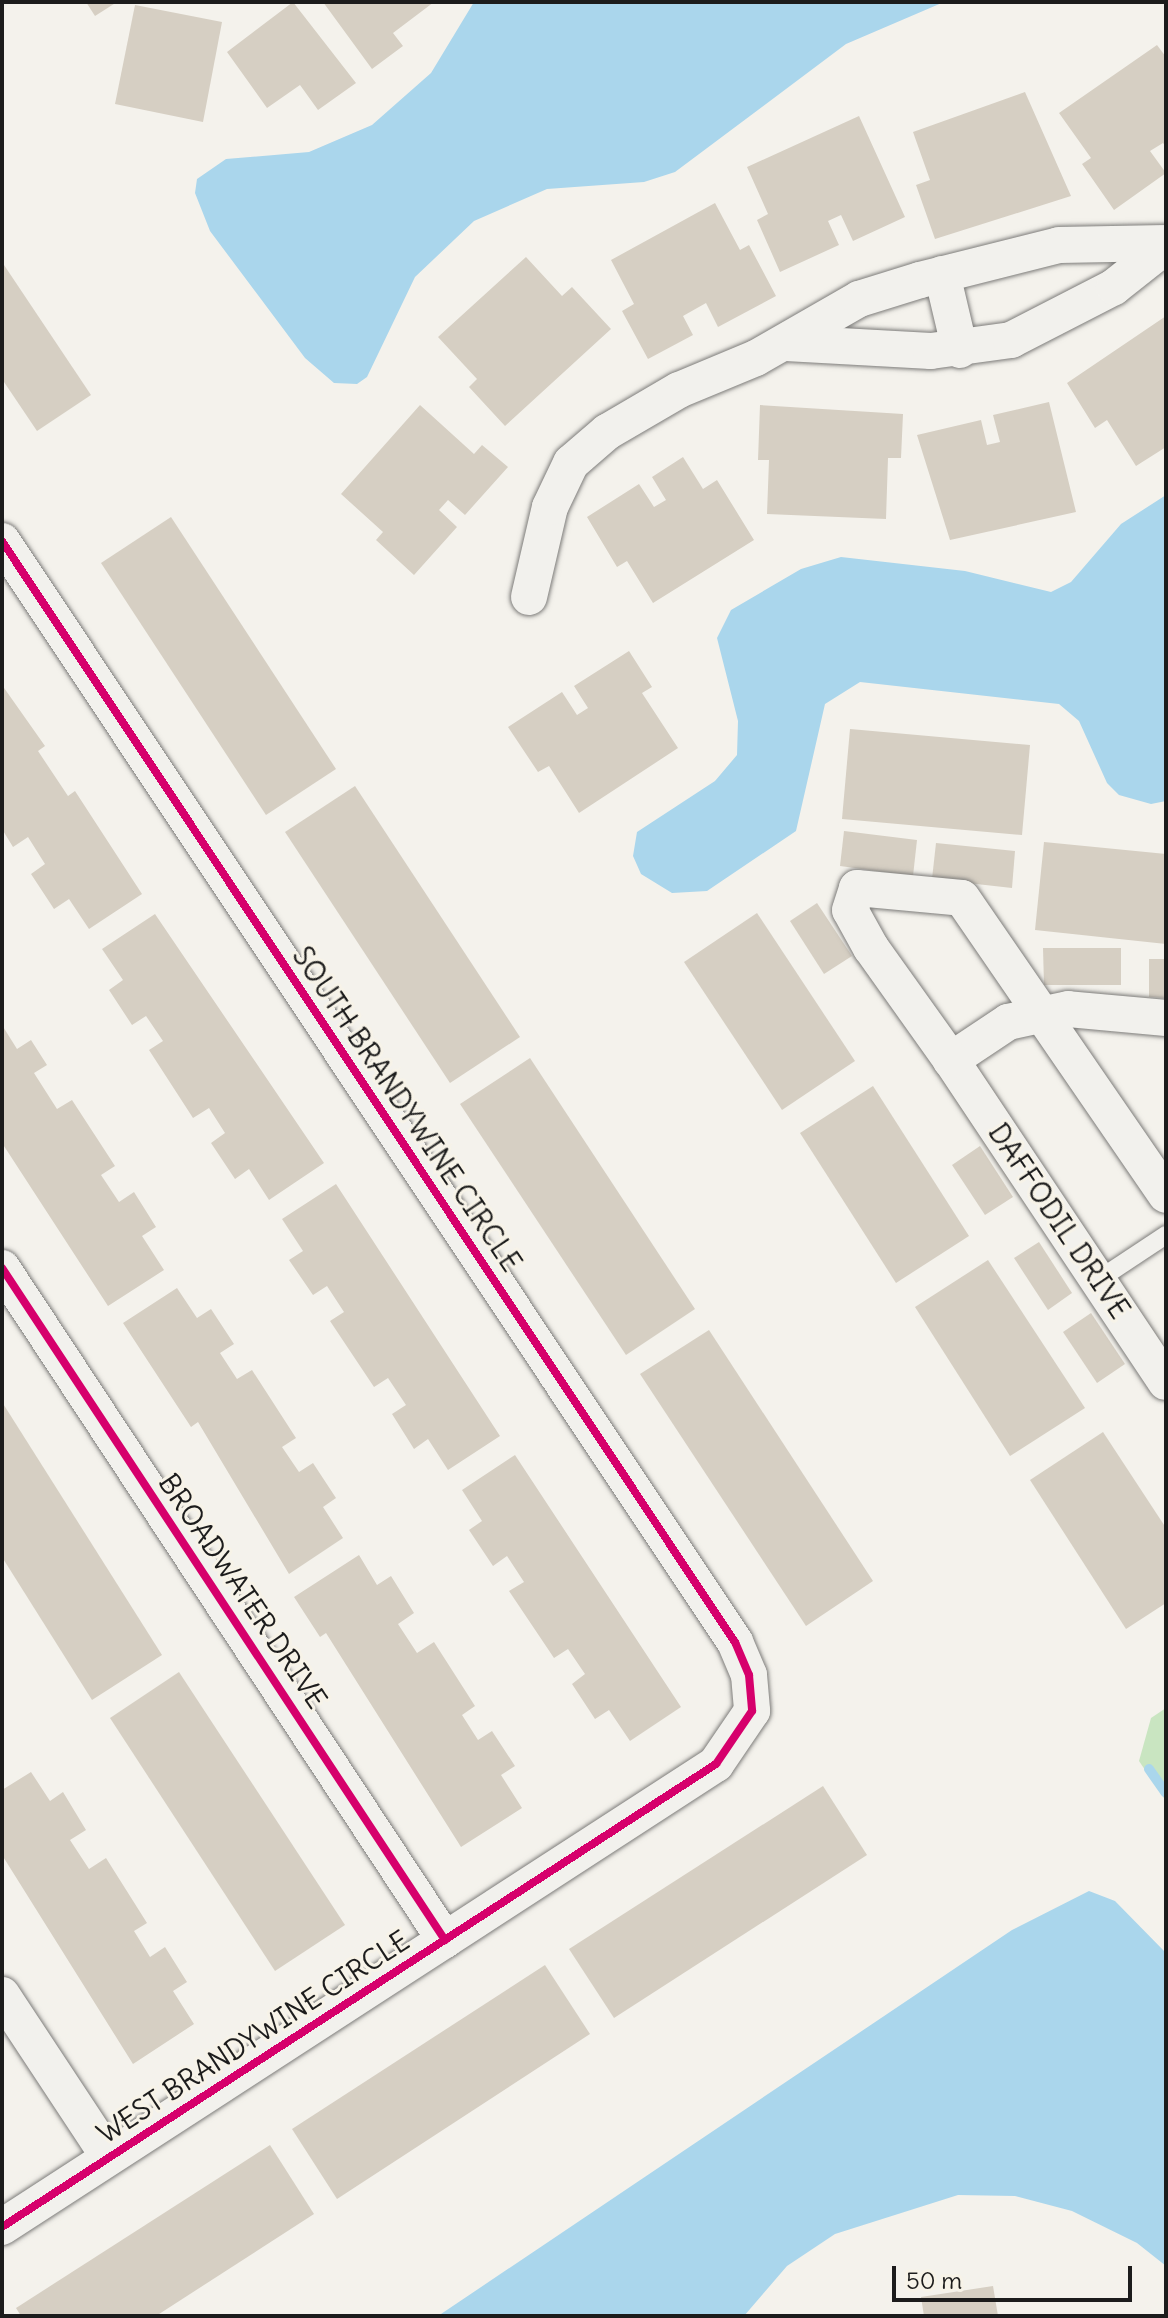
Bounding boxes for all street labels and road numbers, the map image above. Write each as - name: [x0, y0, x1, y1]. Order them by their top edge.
- street label: SOUTH BRANDYWINE CIRCLE: [286, 940, 528, 1278]
- street label: DAFFODIL DRIVE: [981, 1117, 1137, 1325]
- street label: BROADWATER DRIVE: [152, 1467, 334, 1715]
- street label: WEST BRANDYWINE CIRCLE: [91, 1923, 415, 2151]

